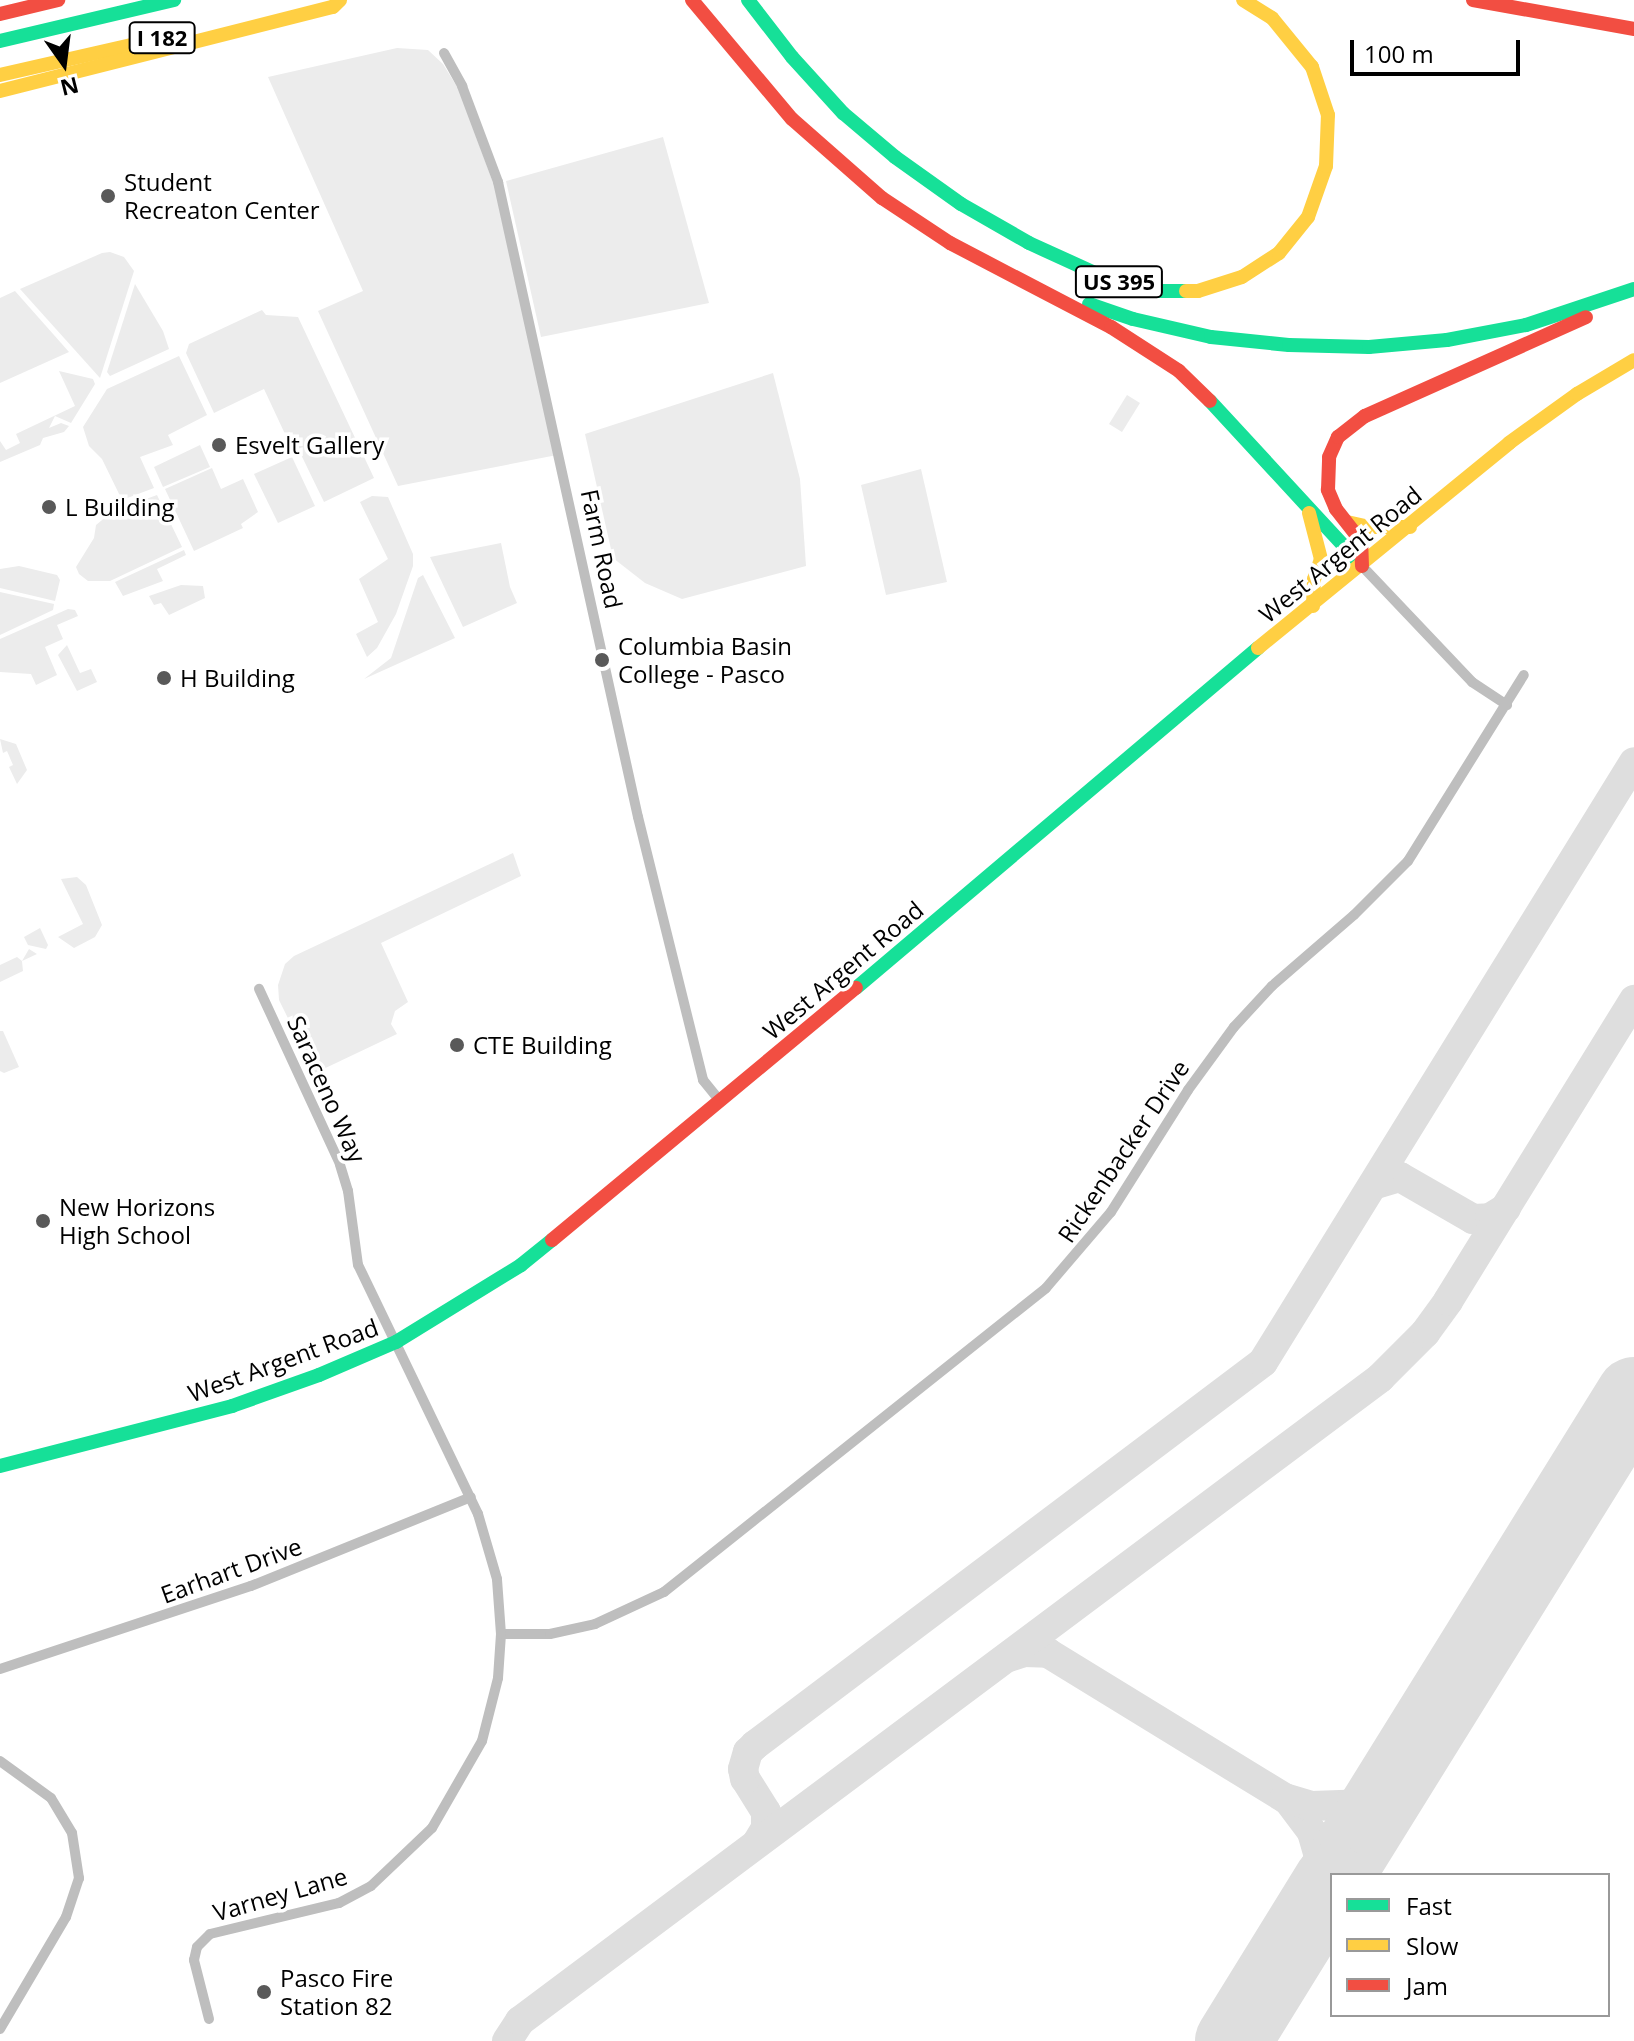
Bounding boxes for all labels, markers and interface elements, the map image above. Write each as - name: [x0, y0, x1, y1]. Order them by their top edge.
- road number: I 182: [128, 20, 196, 56]
- north arrow: [24, 24, 104, 104]
- scale bar: [1354, 24, 1524, 74]
- text: 100 m: [1364, 37, 1434, 70]
- text: N: [58, 71, 82, 104]
- place label: Student Recreaton Center: [124, 168, 320, 224]
- marker: Student Recreaton Center: [99, 187, 117, 205]
- road number: US 395: [1073, 264, 1165, 300]
- place label: Esvelt Gallery: [235, 431, 384, 459]
- marker: Esvelt Gallery: [210, 436, 228, 454]
- street label: West Argent Road: [1253, 480, 1427, 628]
- street label: Farm Road: [575, 487, 629, 611]
- place label: L Building: [65, 493, 175, 521]
- marker: L Building: [40, 498, 58, 516]
- place label: Columbia Basin College - Pasco: [618, 632, 792, 688]
- marker: Columbia Basin College - Pasco: [593, 651, 611, 669]
- place label: H Building: [180, 664, 295, 692]
- marker: H Building: [155, 669, 173, 687]
- street label: West Argent Road: [757, 895, 929, 1045]
- street label: Saraceno Way: [282, 1011, 372, 1167]
- place label: CTE Building: [473, 1031, 612, 1059]
- marker: CTE Building: [448, 1036, 466, 1054]
- street label: Rickenbacker Drive: [1051, 1054, 1195, 1248]
- place label: New Horizons High School: [59, 1193, 215, 1249]
- marker: New Horizons High School: [34, 1212, 52, 1230]
- street label: West Argent Road: [184, 1312, 382, 1408]
- street label: Earhart Drive: [157, 1531, 305, 1609]
- street label: Varney Lane: [210, 1861, 350, 1927]
- legend: [1330, 1873, 1610, 2017]
- text: Fast: [1406, 1889, 1452, 1922]
- text: Slow: [1406, 1929, 1458, 1962]
- place label: Pasco Fire Station 82: [280, 1964, 393, 2020]
- text: Jam: [1406, 1969, 1448, 2002]
- marker: Pasco Fire Station 82: [255, 1983, 273, 2001]

